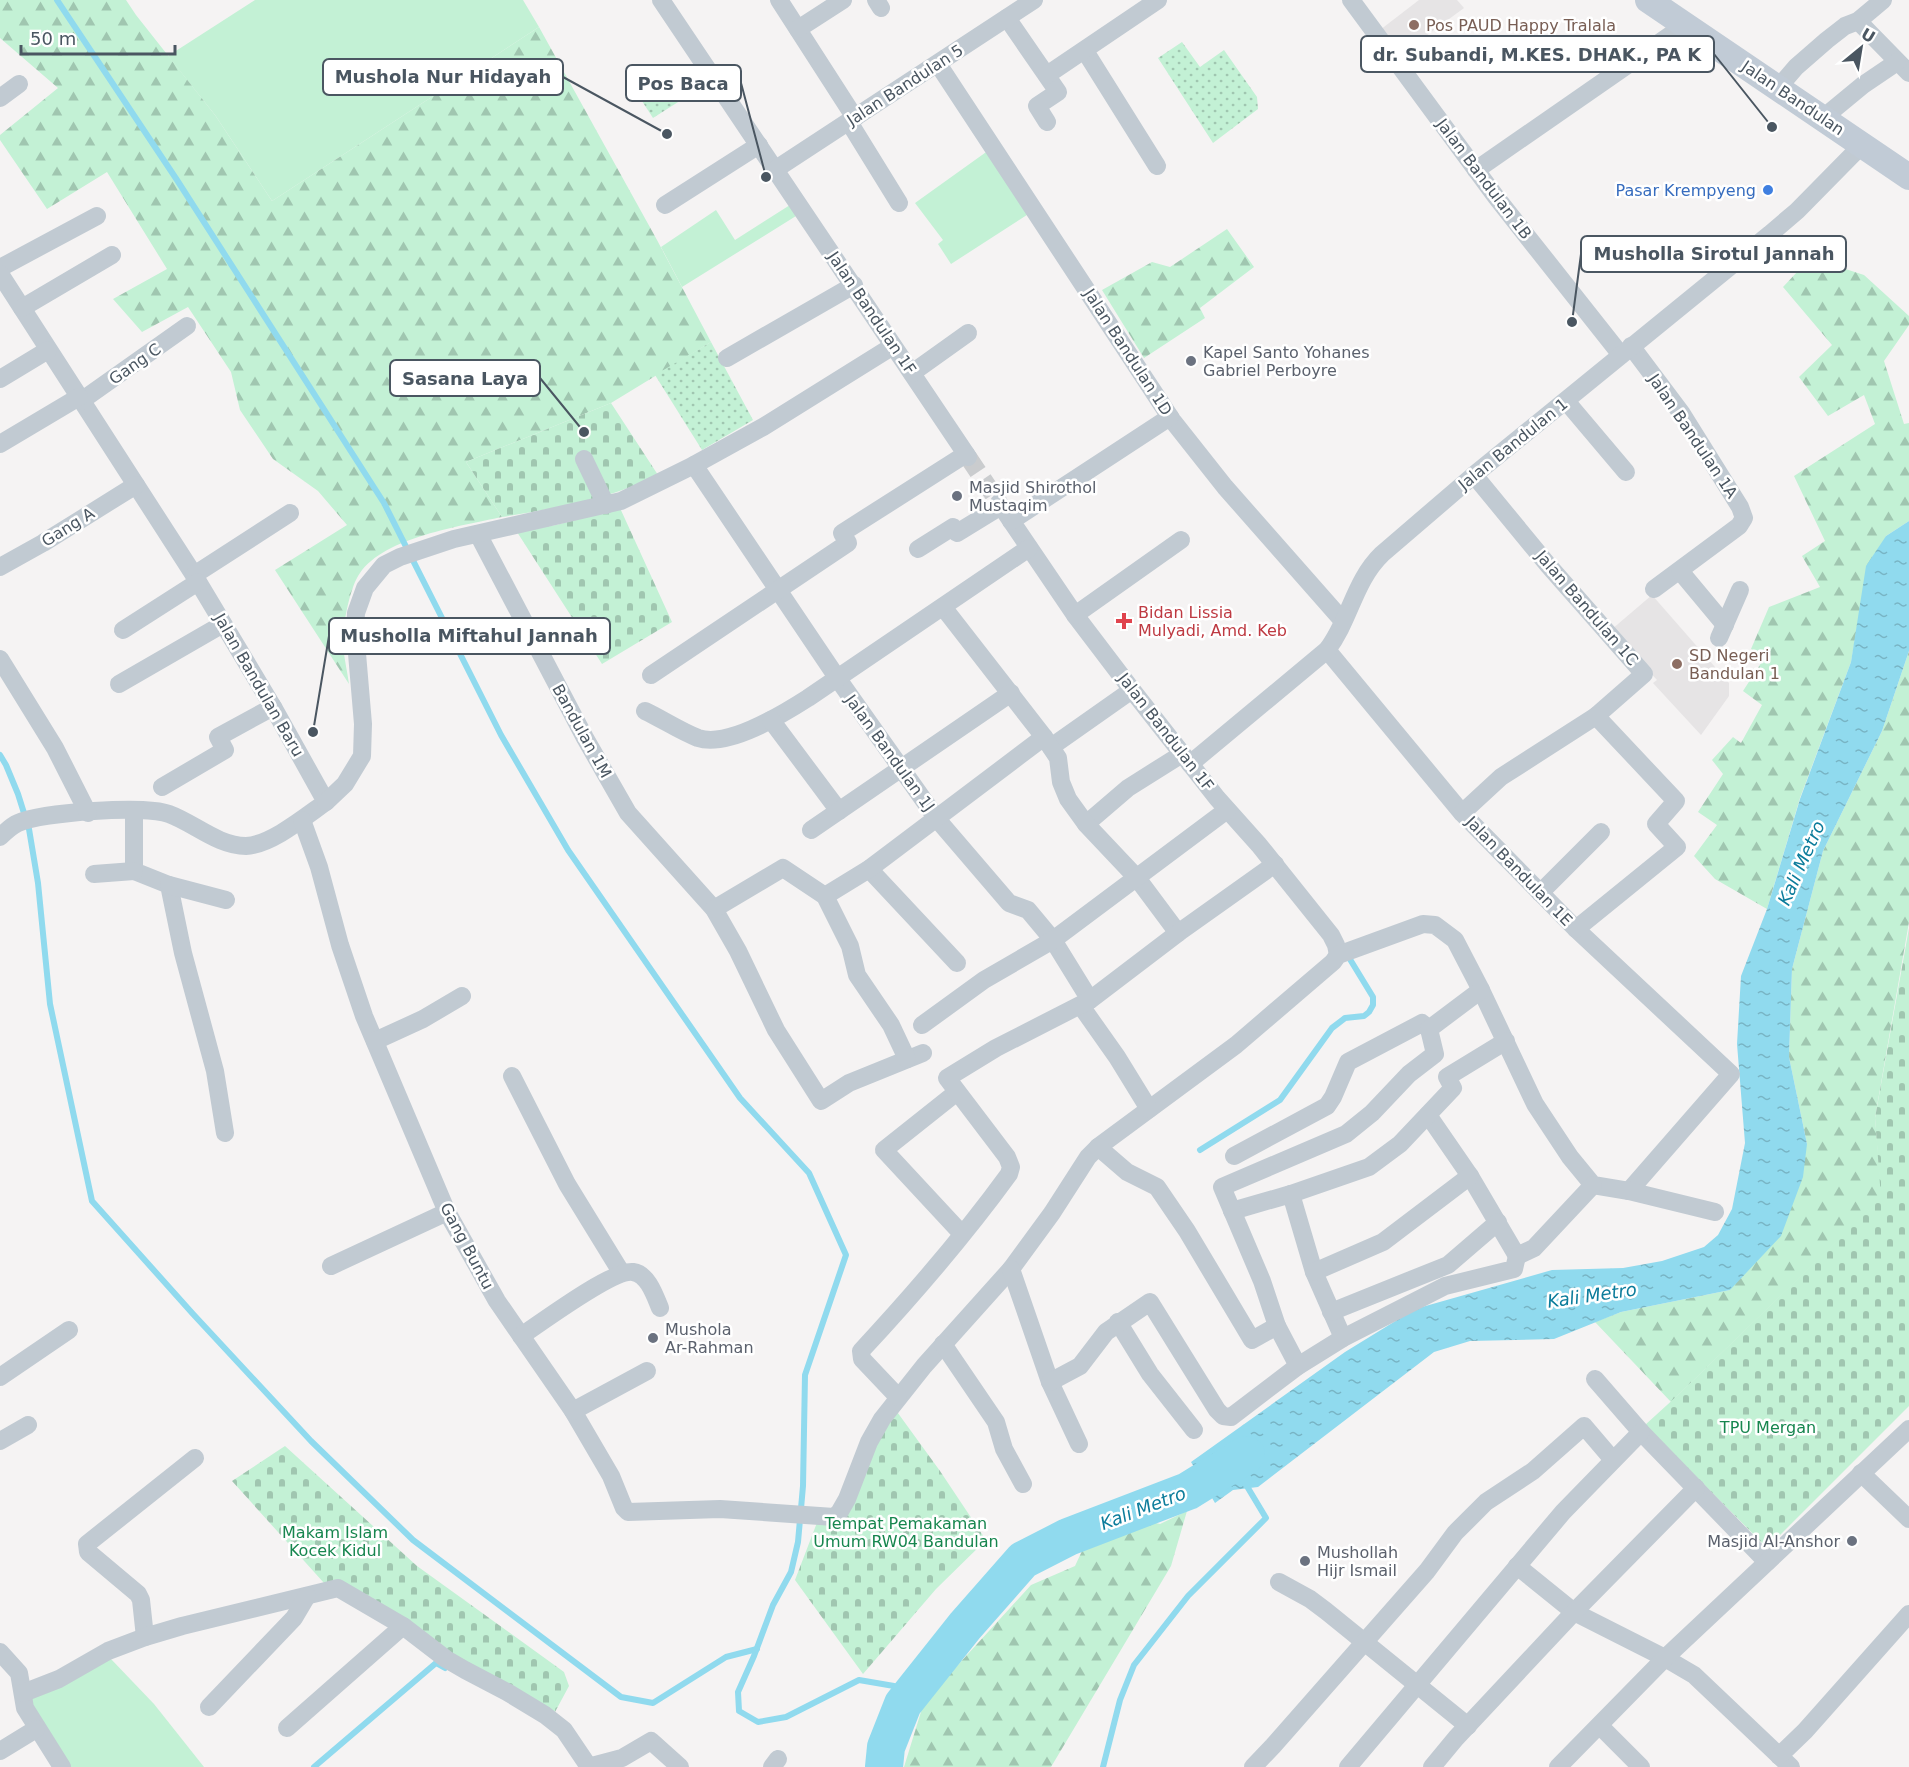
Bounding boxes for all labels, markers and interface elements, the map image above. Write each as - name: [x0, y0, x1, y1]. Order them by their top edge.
- place label: Pos PAUD Happy Tralala: [1426, 16, 1616, 35]
- scale bar: [21, 18, 176, 56]
- marker: Pos PAUD Happy Tralala: [1407, 18, 1421, 32]
- north arrow: [1831, 18, 1891, 78]
- text: U: [1858, 24, 1879, 47]
- text: 50 m: [30, 28, 76, 49]
- callout: dr. Subandi, M.KES. DHAK., PA K: [1361, 36, 1714, 72]
- street label: Jalan Bandulan 5: [842, 40, 967, 130]
- text: dr. Subandi, M.KES. DHAK., PA K: [1373, 44, 1702, 65]
- street label: Jalan Bandulan: [1737, 56, 1848, 139]
- callout: Mushola Nur Hidayah: [323, 59, 563, 95]
- callout: Pos Baca: [626, 65, 741, 101]
- text: Mushola Nur Hidayah: [335, 66, 551, 87]
- text: Pos Baca: [637, 73, 729, 94]
- street label: Jalan Bandulan 1B: [1432, 114, 1535, 243]
- place label: Pasar Krempyeng: [1616, 181, 1756, 200]
- marker: Pasar Krempyeng: [1761, 183, 1775, 197]
- callout: Musholla Sirotul Jannah: [1581, 236, 1846, 272]
- text: Musholla Sirotul Jannah: [1593, 243, 1835, 264]
- street label: Jalan Bandulan 1F: [823, 247, 920, 378]
- street label: Jalan Bandulan 1D: [1079, 284, 1176, 419]
- street label: Gang C: [105, 339, 165, 389]
- place label: Kapel Santo Yohanes Gabriel Perboyre: [1203, 343, 1370, 380]
- marker: Kapel Santo Yohanes Gabriel Perboyre: [1184, 354, 1198, 368]
- callout: Sasana Laya: [390, 360, 540, 396]
- text: Sasana Laya: [402, 368, 528, 389]
- street label: Jalan Bandulan 1A: [1644, 369, 1742, 502]
- street label: Jalan Bandulan 1: [1454, 394, 1571, 494]
- place label: Masjid Shirothol Mustaqim: [969, 478, 1096, 515]
- marker: Masjid Shirothol Mustaqim: [950, 489, 964, 503]
- street label: Gang A: [38, 503, 98, 551]
- street label: Jalan Bandulan 1C: [1531, 546, 1642, 669]
- place label: Bidan Lissia Mulyadi, Amd. Keb: [1138, 603, 1287, 640]
- street label: Jalan Bandulan Baru: [210, 609, 308, 760]
- marker: Bidan Lissia Mulyadi, Amd. Keb: [1115, 612, 1133, 630]
- callout: Musholla Miftahul Jannah: [329, 618, 610, 654]
- text: Musholla Miftahul Jannah: [340, 625, 598, 646]
- place label: SD Negeri Bandulan 1: [1689, 646, 1780, 683]
- marker: SD Negeri Bandulan 1: [1670, 657, 1684, 671]
- street label: Jalan Bandulan 1F: [1114, 669, 1218, 795]
- street label: Bandulan 1M: [548, 681, 616, 781]
- street label: Jalan Bandulan 1J: [841, 690, 939, 815]
- street label: Jalan Bandulan 1E: [1461, 812, 1576, 930]
- water label: Kali Metro: [1773, 818, 1829, 908]
- street label: Gang Buntu: [436, 1199, 498, 1293]
- water label: Kali Metro: [1546, 1278, 1638, 1312]
- place label: Mushola Ar-Rahman: [665, 1320, 754, 1357]
- marker: Mushola Ar-Rahman: [646, 1331, 660, 1345]
- park label: TPU Mergan: [1719, 1418, 1816, 1437]
- water label: Kali Metro: [1097, 1482, 1189, 1534]
- park label: Tempat Pemakaman Umum RW04 Bandulan: [813, 1514, 999, 1551]
- park label: Makam Islam Kocek Kidul: [282, 1523, 388, 1560]
- place label: Masjid Al-Anshor: [1707, 1532, 1840, 1551]
- marker: Masjid Al-Anshor: [1845, 1534, 1859, 1548]
- place label: Mushollah Hijr Ismail: [1317, 1543, 1398, 1580]
- marker: Mushollah Hijr Ismail: [1298, 1554, 1312, 1568]

